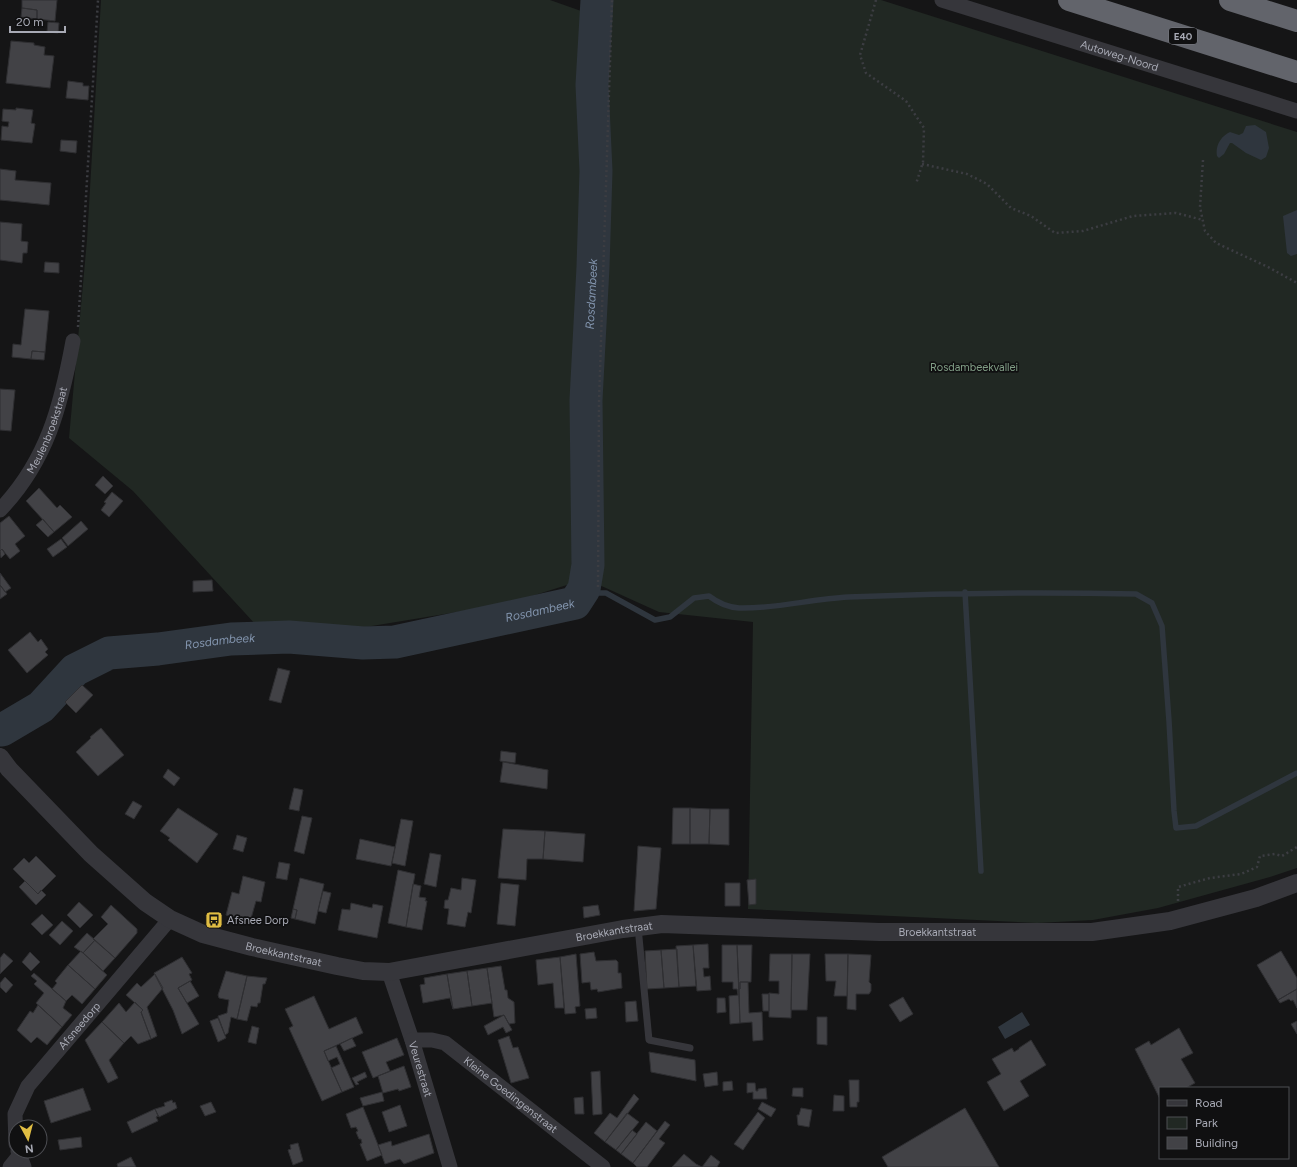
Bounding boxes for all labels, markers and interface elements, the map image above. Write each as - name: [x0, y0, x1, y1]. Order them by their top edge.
- scale bar: [10, 8, 65, 34]
- text: 20 m: [16, 15, 44, 29]
- road number: E40: [1169, 28, 1197, 44]
- street label: Autoweg-Noord: [1079, 38, 1160, 74]
- water label: Rosdambeek: [583, 257, 600, 330]
- park label: Rosdambeekvallei: [930, 361, 1018, 374]
- street label: Meulenbroekstraat: [24, 385, 70, 476]
- water label: Rosdambeek: [504, 596, 577, 625]
- water label: Rosdambeek: [184, 631, 256, 652]
- bus stop icon: Afsnee Dorp: [204, 910, 224, 930]
- place label: Afsnee Dorp: [227, 914, 289, 927]
- street label: Broekkantstraat: [575, 919, 654, 945]
- street label: Broekkantstraat: [899, 926, 976, 939]
- street label: Broekkantstraat: [244, 940, 323, 969]
- street label: Afsneedorp: [56, 999, 104, 1052]
- street label: Veurestraat: [406, 1040, 435, 1099]
- street label: Kleine Goedingenstraat: [461, 1054, 560, 1136]
- legend: [1159, 1087, 1289, 1159]
- text: Road: [1195, 1096, 1223, 1110]
- text: Park: [1195, 1116, 1218, 1130]
- north arrow: [8, 1119, 48, 1159]
- text: Building: [1195, 1136, 1238, 1150]
- text: N: [24, 1141, 34, 1155]

